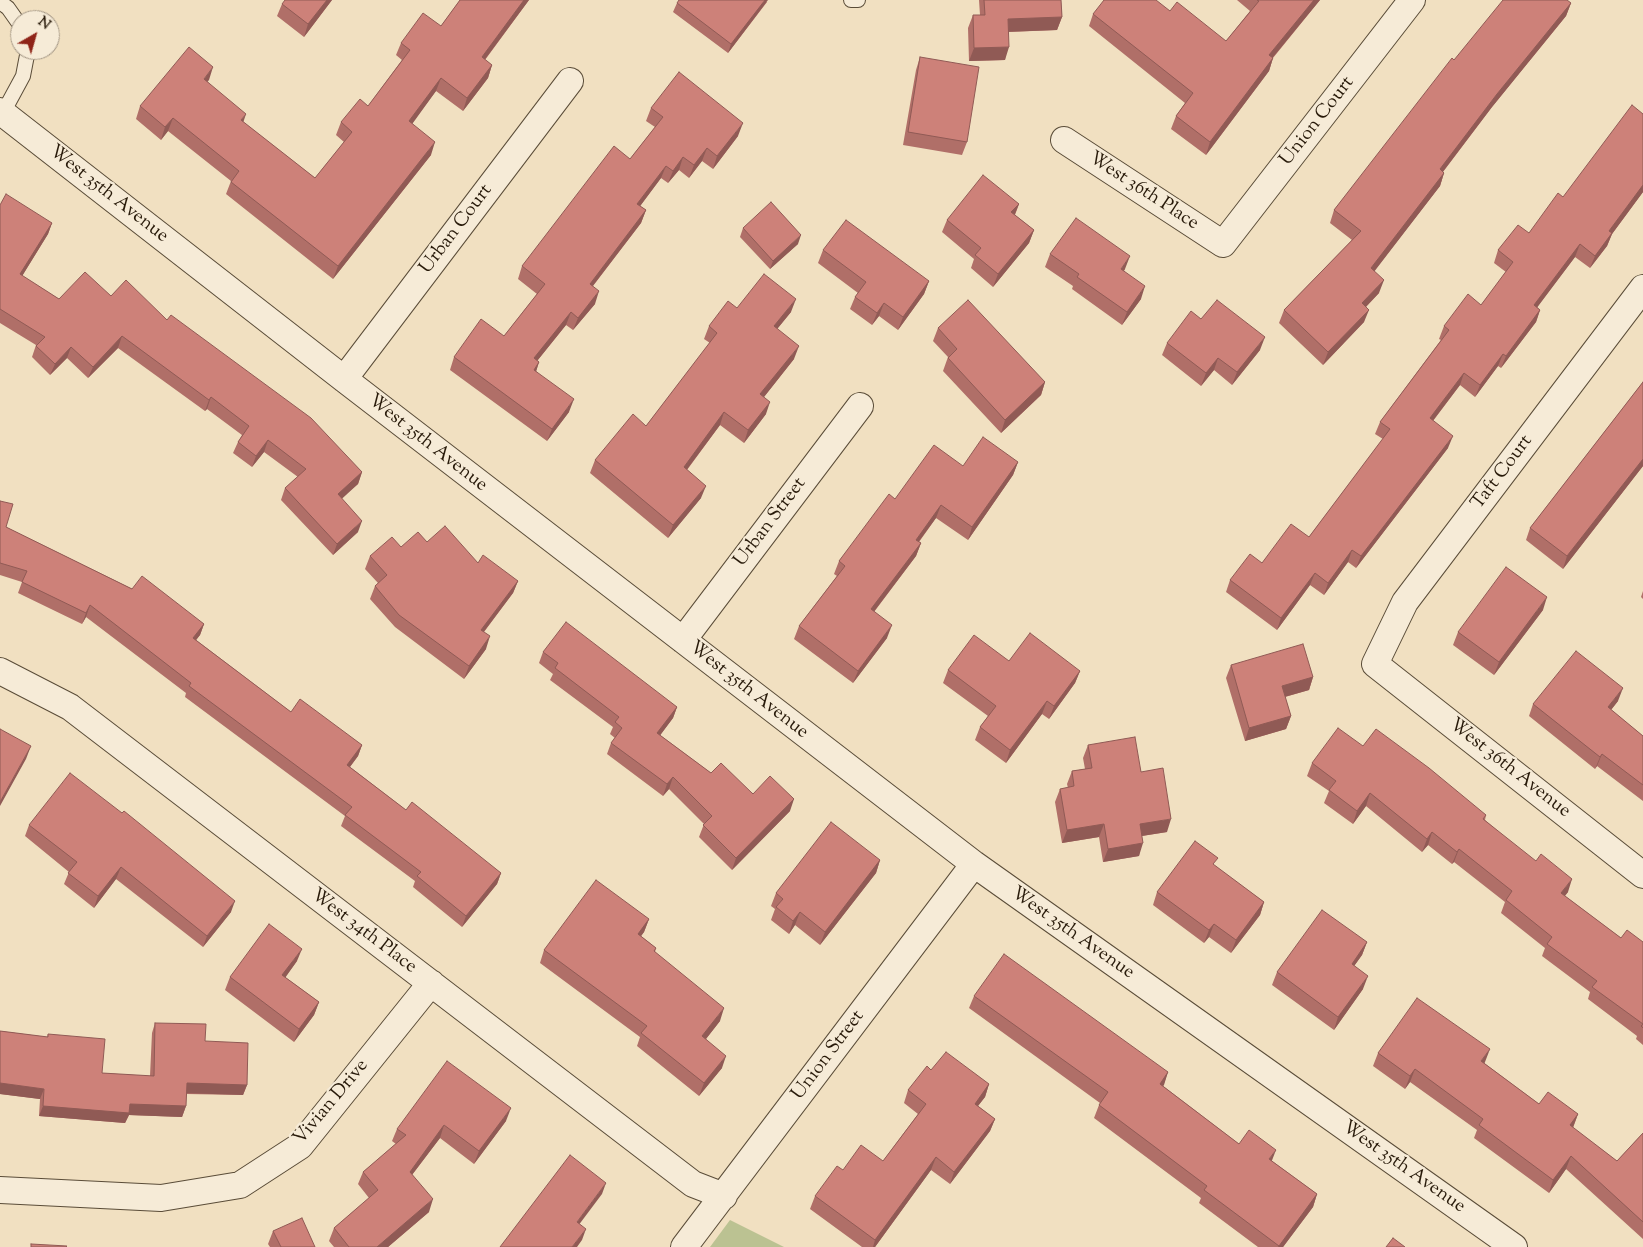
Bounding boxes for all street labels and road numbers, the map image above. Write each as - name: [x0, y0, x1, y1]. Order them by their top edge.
- street label: Union Court: [1276, 73, 1360, 171]
- street label: West 35th Avenue: [44, 141, 172, 249]
- street label: West 36th Place: [1084, 148, 1202, 236]
- street label: Urban Court: [416, 181, 498, 279]
- street label: West 35th Avenue: [363, 390, 491, 498]
- street label: Taft Court: [1468, 431, 1538, 515]
- street label: Urban Street: [730, 474, 812, 572]
- street label: West 35th Avenue: [684, 637, 812, 745]
- street label: West 36th Avenue: [1444, 714, 1574, 824]
- street label: West 35th Avenue: [1006, 883, 1138, 985]
- street label: West 34th Place: [305, 885, 421, 979]
- street label: Union Street: [788, 1007, 870, 1105]
- street label: Vivian Drive: [290, 1056, 374, 1150]
- street label: West 35th Avenue: [1337, 1117, 1469, 1219]

